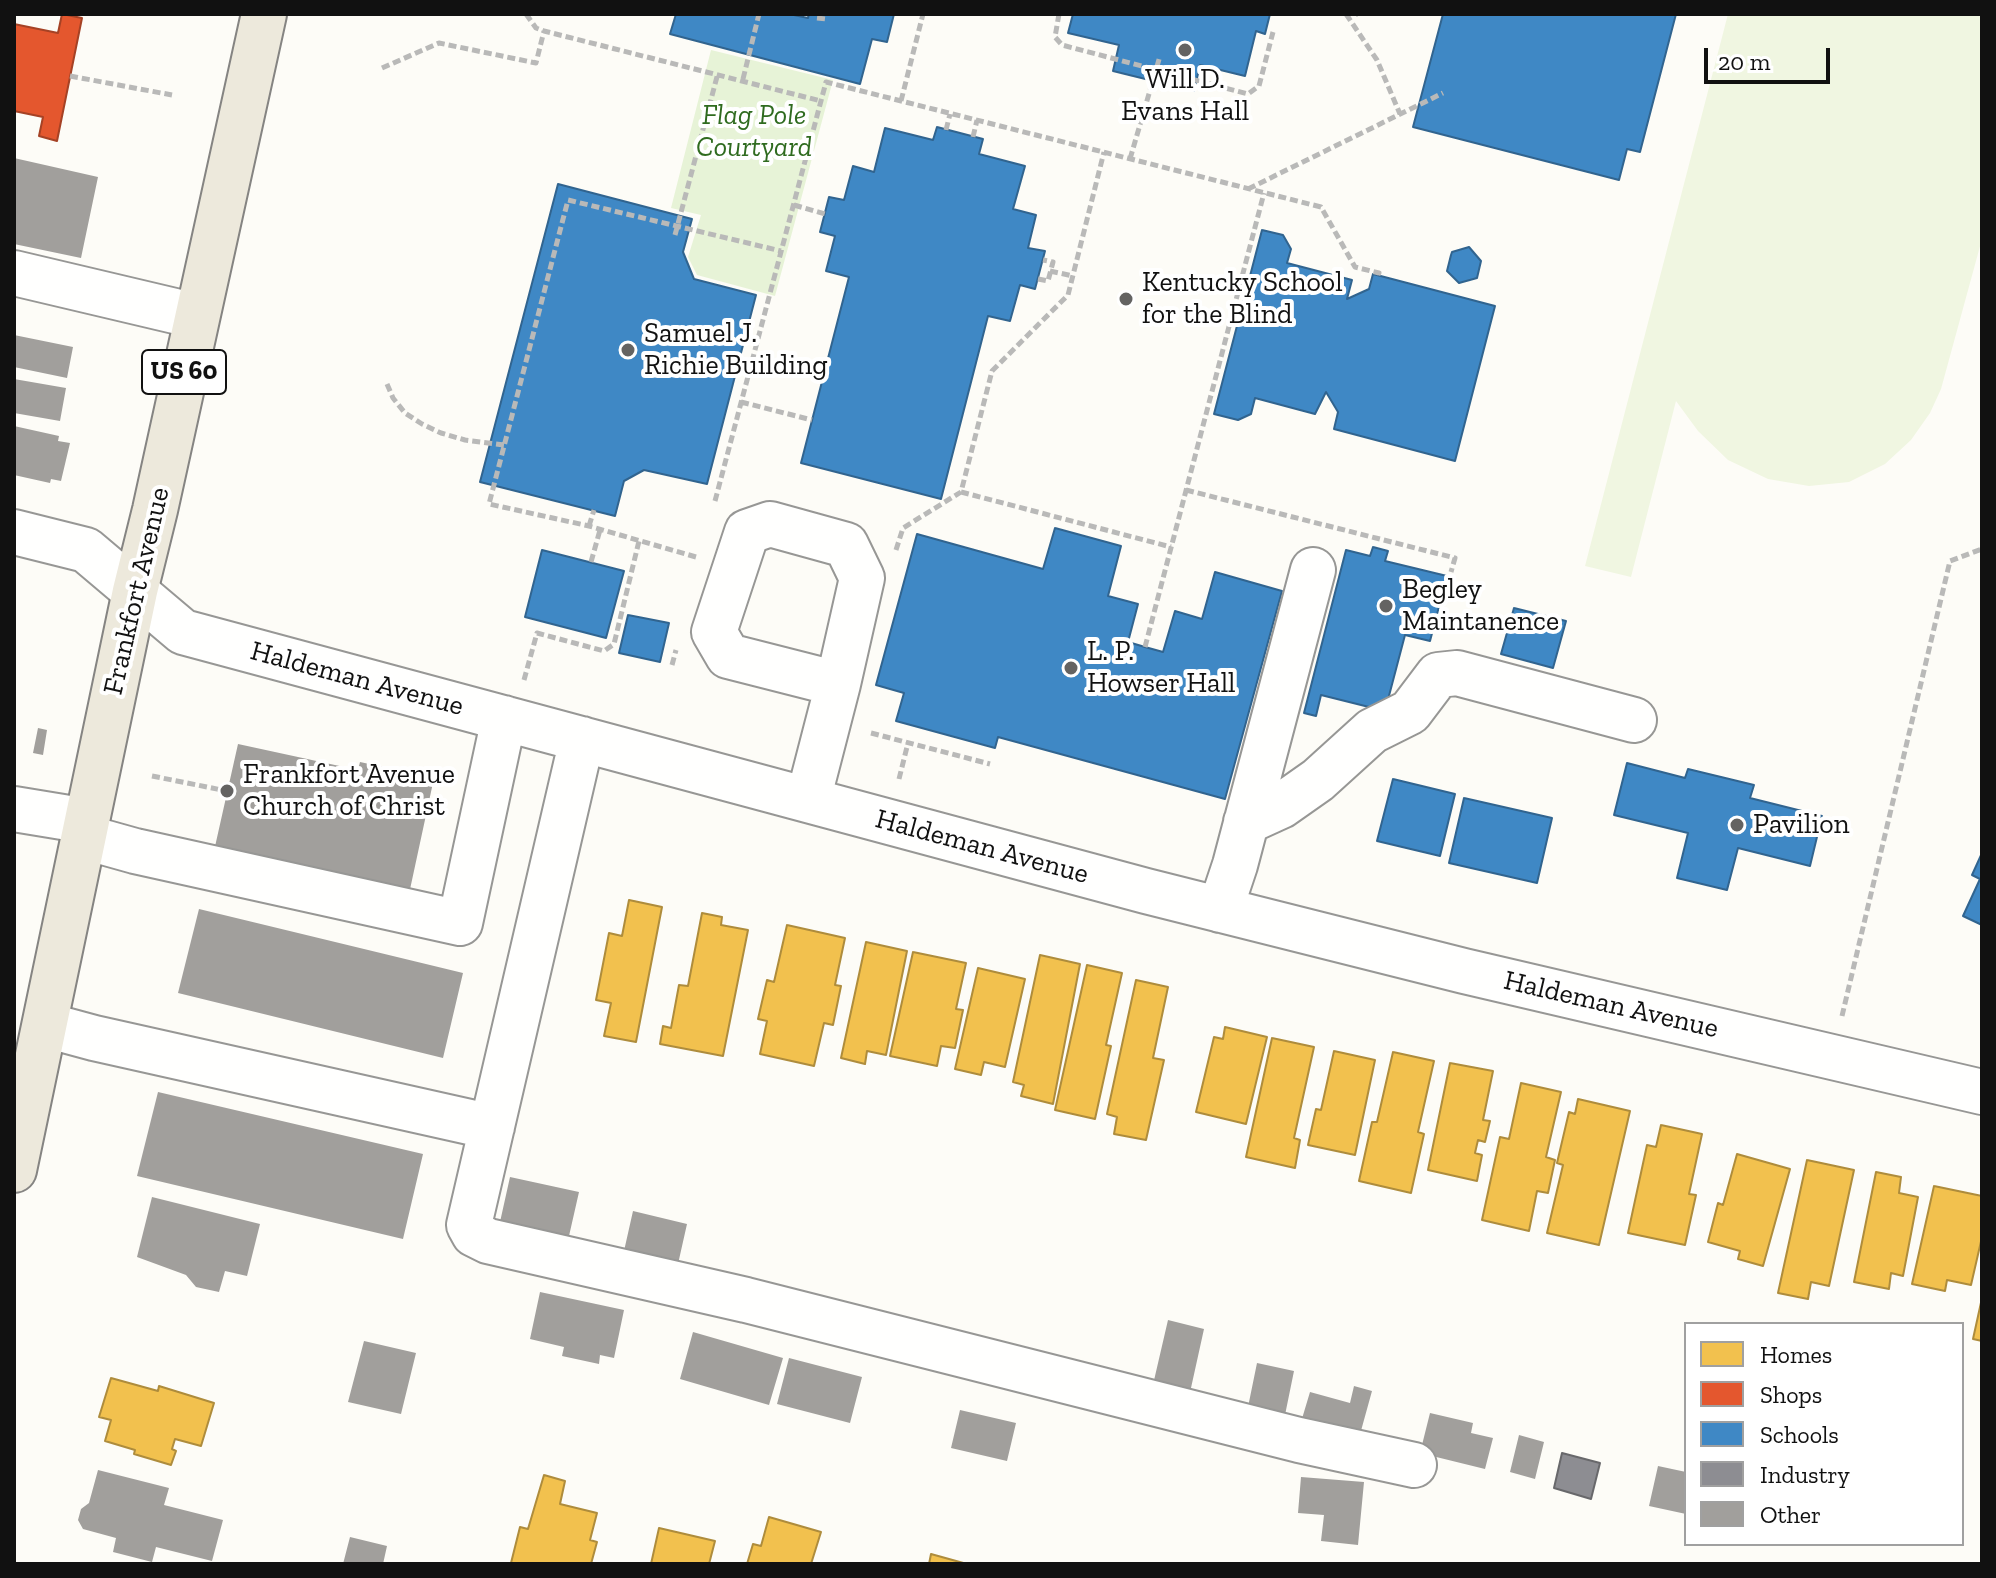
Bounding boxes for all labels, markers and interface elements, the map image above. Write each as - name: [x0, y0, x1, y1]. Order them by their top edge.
- scale bar: [1708, 32, 1834, 82]
- marker: Will D. Evans Hall: [1176, 41, 1194, 59]
- text: 20 m: [1718, 47, 1770, 76]
- place label: Will D. Evans Hall: [1121, 63, 1249, 129]
- park label: Flag Pole Courtyard: [696, 99, 812, 165]
- place label: Kentucky School for the Blind: [1142, 266, 1343, 332]
- marker: Kentucky School for the Blind: [1117, 290, 1135, 308]
- place label: Samuel J. Richie Building: [644, 317, 828, 383]
- marker: Samuel J. Richie Building: [619, 341, 637, 359]
- road number: US 60: [142, 350, 226, 394]
- street label: Frankfort Avenue: [97, 484, 177, 698]
- place label: Begley Maintanence: [1402, 573, 1559, 639]
- marker: Begley Maintanence: [1377, 597, 1395, 615]
- street label: Haldeman Avenue: [247, 634, 467, 724]
- place label: L. P. Howser Hall: [1087, 635, 1236, 701]
- marker: L. P. Howser Hall: [1062, 659, 1080, 677]
- place label: Frankfort Avenue Church of Christ: [243, 758, 455, 824]
- marker: Frankfort Avenue Church of Christ: [218, 782, 236, 800]
- street label: Haldeman Avenue: [872, 802, 1092, 892]
- place label: Pavilion: [1753, 808, 1850, 842]
- marker: Pavilion: [1728, 816, 1746, 834]
- street label: Haldeman Avenue: [1500, 964, 1722, 1046]
- legend: [1684, 1322, 1964, 1546]
- text: Homes: [1760, 1340, 1832, 1369]
- text: Shops: [1760, 1380, 1822, 1409]
- text: Schools: [1760, 1420, 1839, 1449]
- text: Industry: [1760, 1460, 1850, 1489]
- text: Other: [1760, 1500, 1821, 1529]

